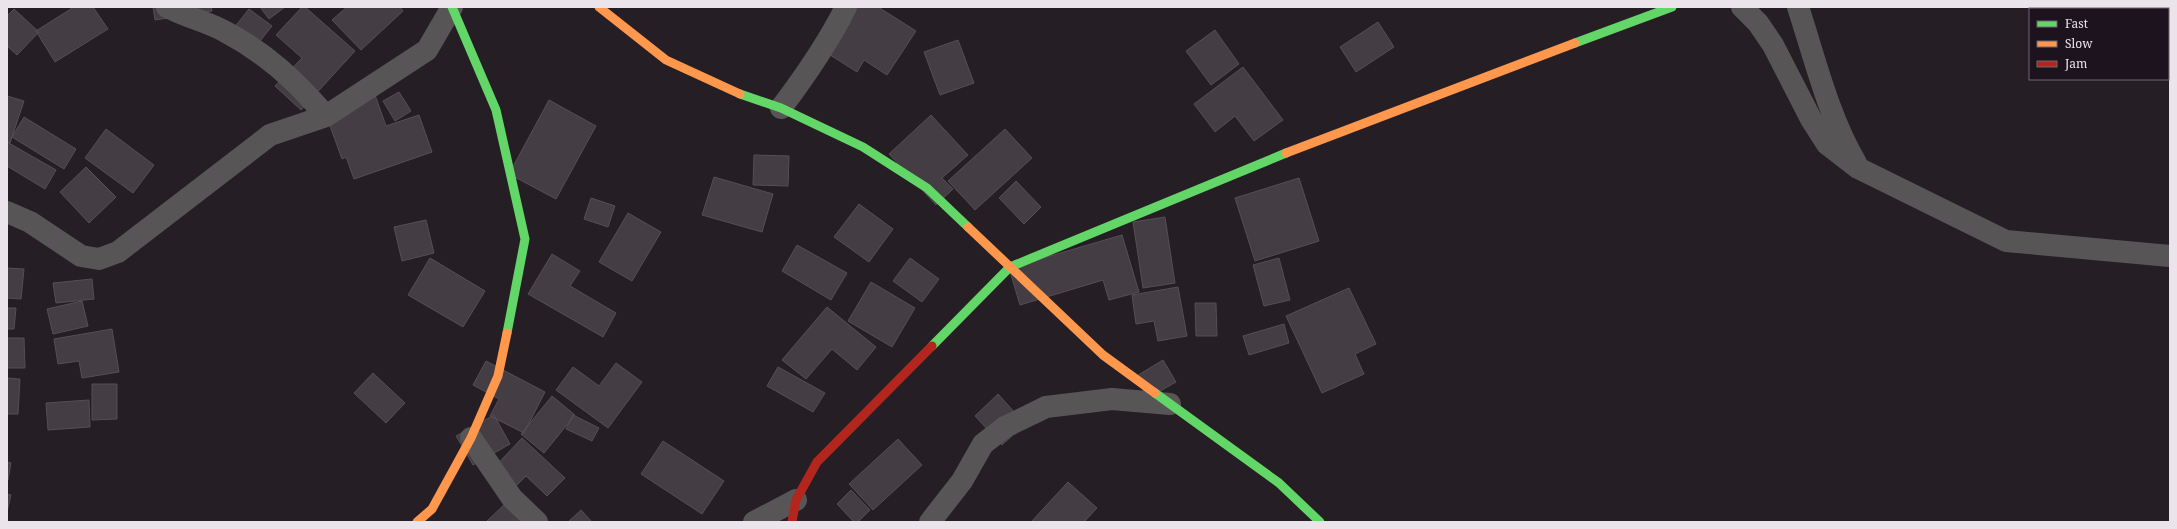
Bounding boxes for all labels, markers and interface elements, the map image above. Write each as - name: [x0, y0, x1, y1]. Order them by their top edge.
- legend: [2029, 8, 2169, 80]
- text: Fast: [2065, 15, 2088, 32]
- text: Slow: [2065, 35, 2093, 52]
- text: Jam: [2064, 55, 2087, 72]

